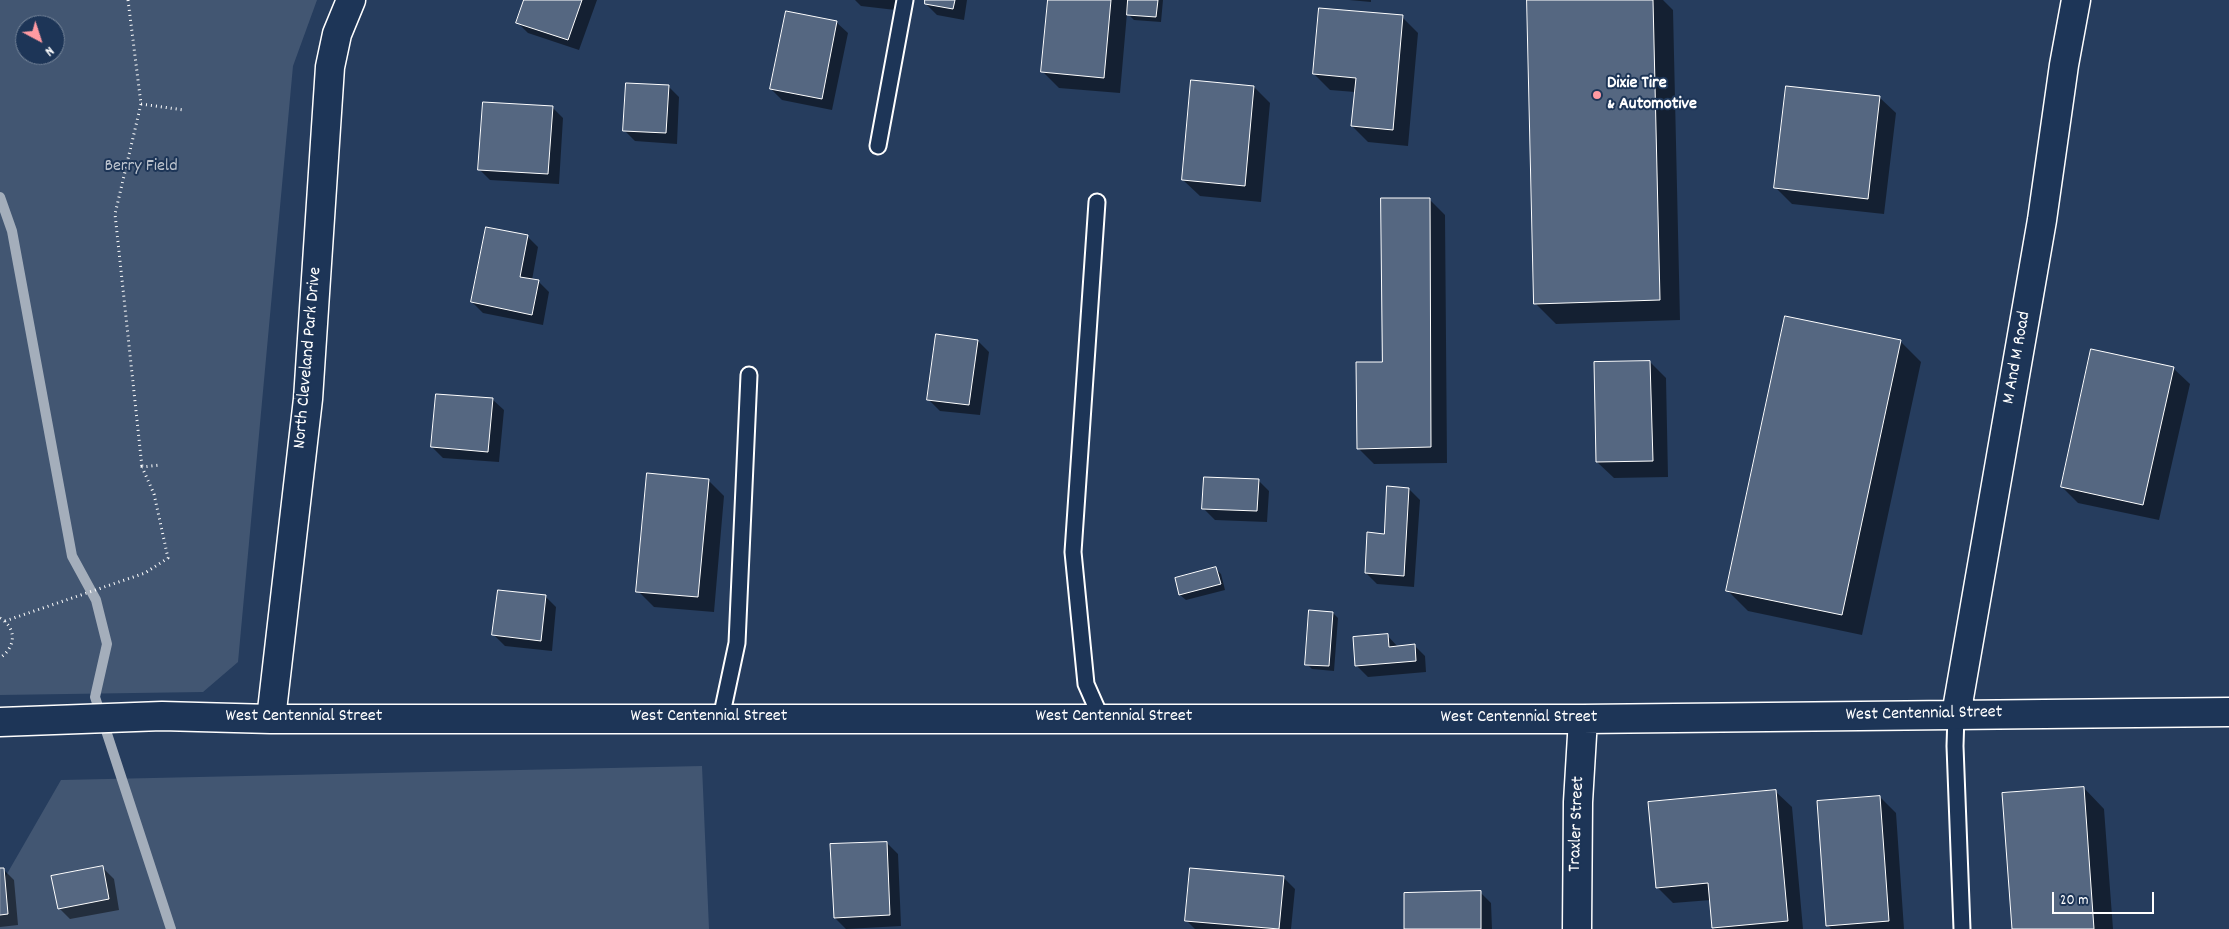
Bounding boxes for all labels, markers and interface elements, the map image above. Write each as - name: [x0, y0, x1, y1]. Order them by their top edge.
- north arrow: [15, 15, 65, 65]
- text: N: [40, 41, 58, 61]
- place label: Dixie Tire & Automotive: [1607, 74, 1697, 116]
- marker: Dixie Tire & Automotive: [1591, 89, 1603, 101]
- park label: Berry Field: [104, 157, 178, 179]
- street label: North Cleveland Park Drive: [290, 266, 328, 450]
- street label: M And M Road: [1999, 310, 2037, 406]
- street label: West Centennial Street: [1845, 703, 2003, 727]
- street label: West Centennial Street: [226, 707, 382, 729]
- street label: West Centennial Street: [631, 707, 787, 729]
- street label: West Centennial Street: [1036, 707, 1192, 729]
- street label: West Centennial Street: [1441, 708, 1597, 730]
- street label: Traxler Street: [1566, 776, 1590, 872]
- scale bar: [2054, 882, 2156, 914]
- text: 20 m: [2060, 890, 2088, 912]

